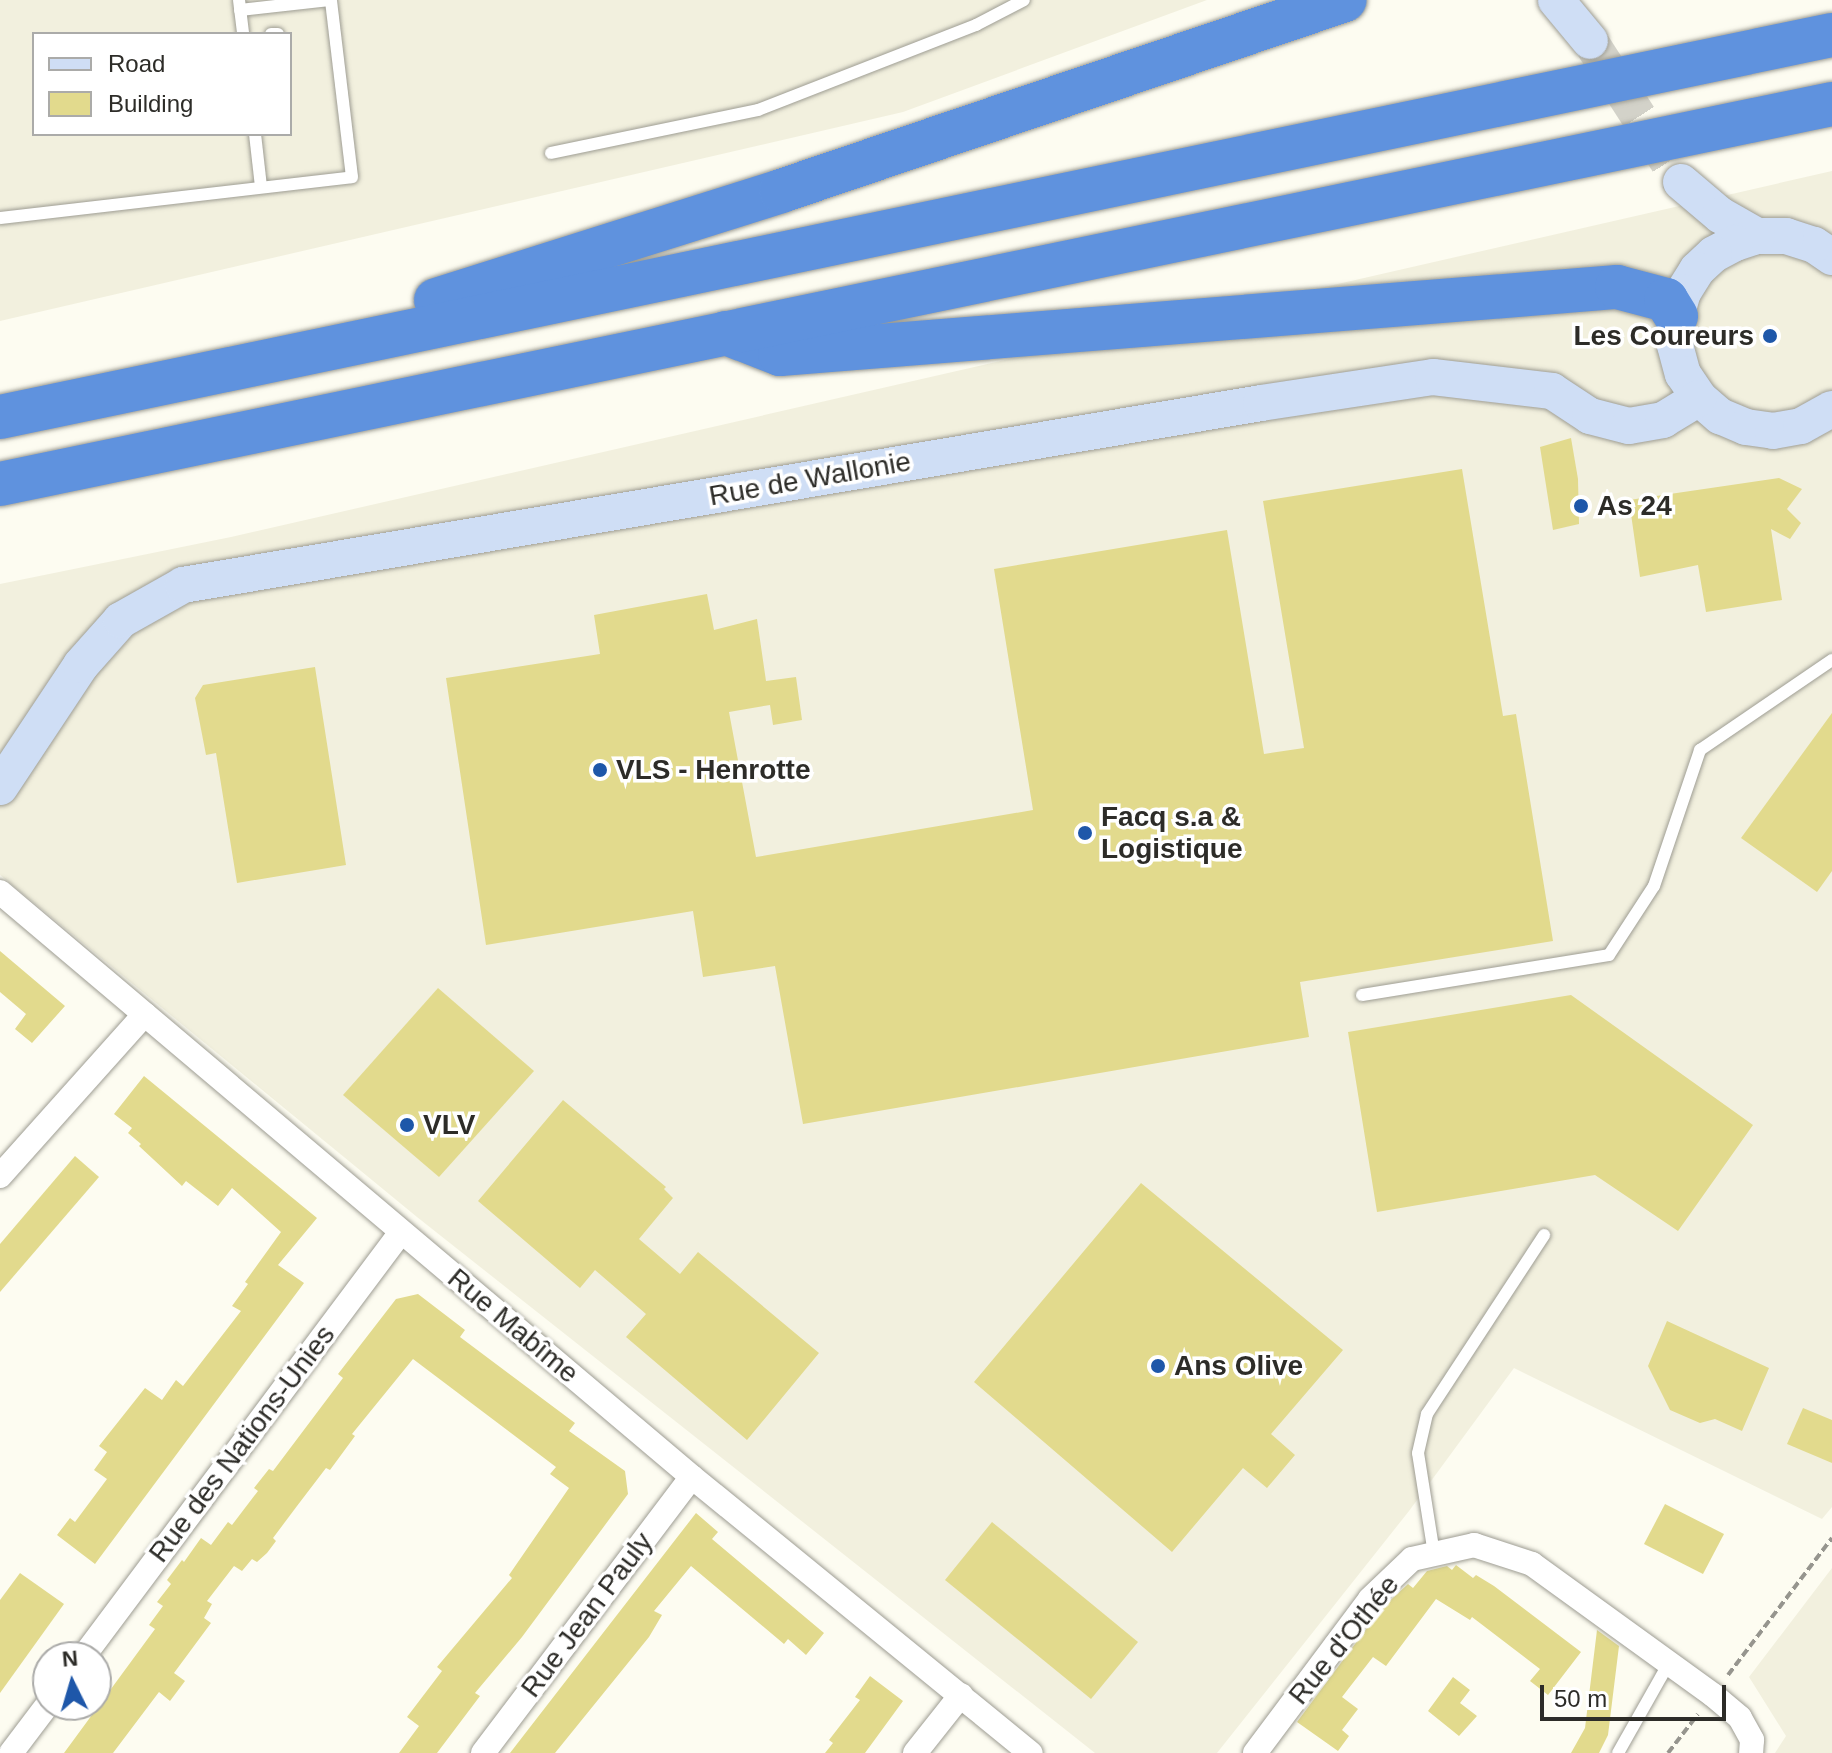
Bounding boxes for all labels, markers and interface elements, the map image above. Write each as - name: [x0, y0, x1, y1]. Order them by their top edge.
- legend: [32, 32, 292, 136]
- text: Road: [108, 50, 165, 77]
- text: Building: [108, 90, 193, 117]
- place label: Les Coureurs: [1574, 319, 1754, 353]
- marker: Les Coureurs: [1761, 327, 1779, 345]
- street label: Rue de Wallonie: [706, 445, 914, 513]
- place label: As 24: [1597, 489, 1672, 523]
- marker: As 24: [1572, 497, 1590, 515]
- place label: VLS - Henrotte: [616, 753, 810, 787]
- marker: VLS - Henrotte: [591, 761, 609, 779]
- place label: Facq s.a & Logistique: [1101, 800, 1243, 866]
- marker: Facq s.a & Logistique: [1076, 824, 1094, 842]
- place label: VLV: [423, 1108, 475, 1142]
- marker: VLV: [398, 1116, 416, 1134]
- street label: Rue Mabîme: [441, 1262, 585, 1390]
- street label: Rue des Nations-Unies: [142, 1319, 342, 1569]
- place label: Ans Olive: [1174, 1349, 1303, 1383]
- marker: Ans Olive: [1149, 1357, 1167, 1375]
- street label: Rue Jean Pauly: [514, 1526, 660, 1704]
- street label: Rue d'Othée: [1282, 1569, 1406, 1711]
- north arrow: [32, 1641, 112, 1721]
- text: N: [61, 1645, 79, 1672]
- scale bar: [1544, 1669, 1730, 1719]
- text: 50 m: [1554, 1685, 1607, 1712]

